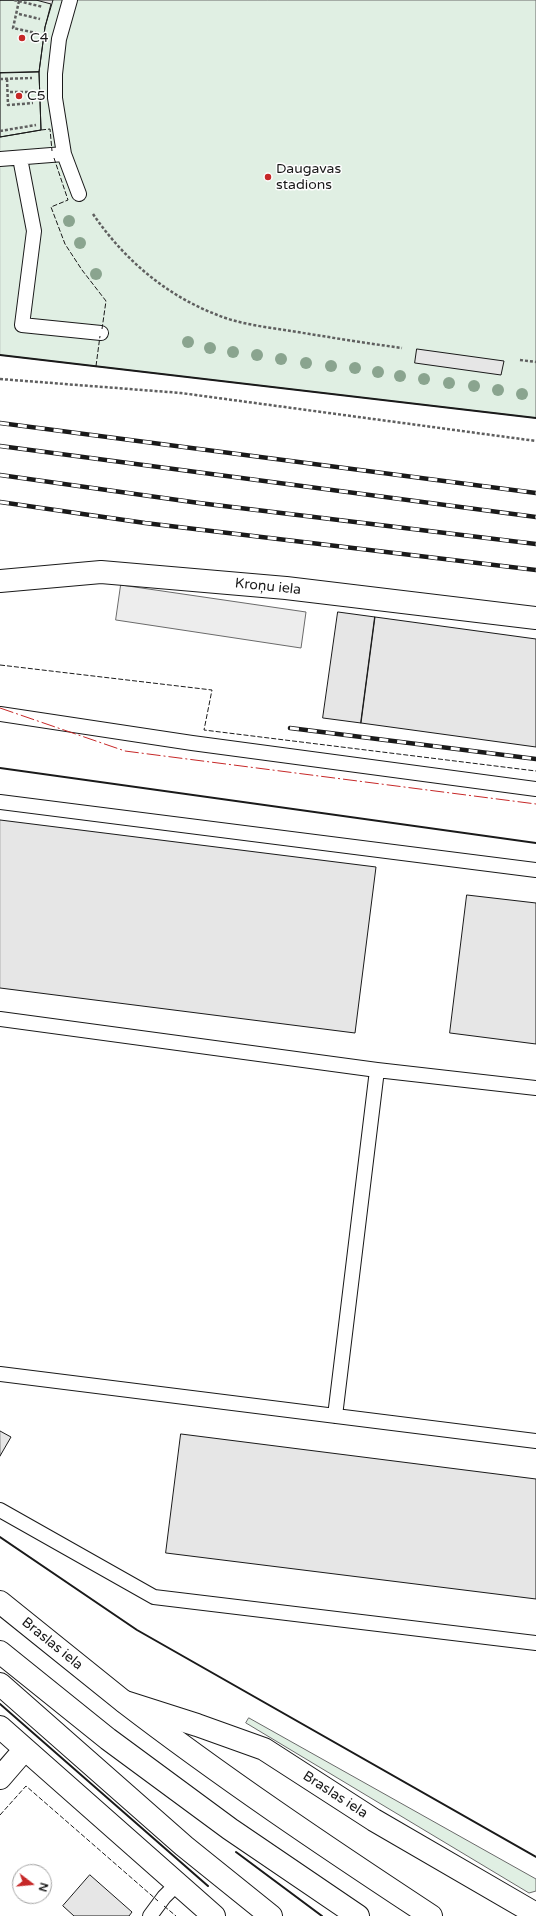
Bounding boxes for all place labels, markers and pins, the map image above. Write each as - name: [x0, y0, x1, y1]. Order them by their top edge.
- place label: C4: [30, 30, 49, 46]
- marker: C4: [17, 33, 27, 43]
- place label: C5: [27, 88, 46, 104]
- marker: C5: [14, 91, 24, 101]
- place label: Daugavas stadions: [276, 161, 341, 194]
- marker: Daugavas stadions: [263, 172, 273, 182]

